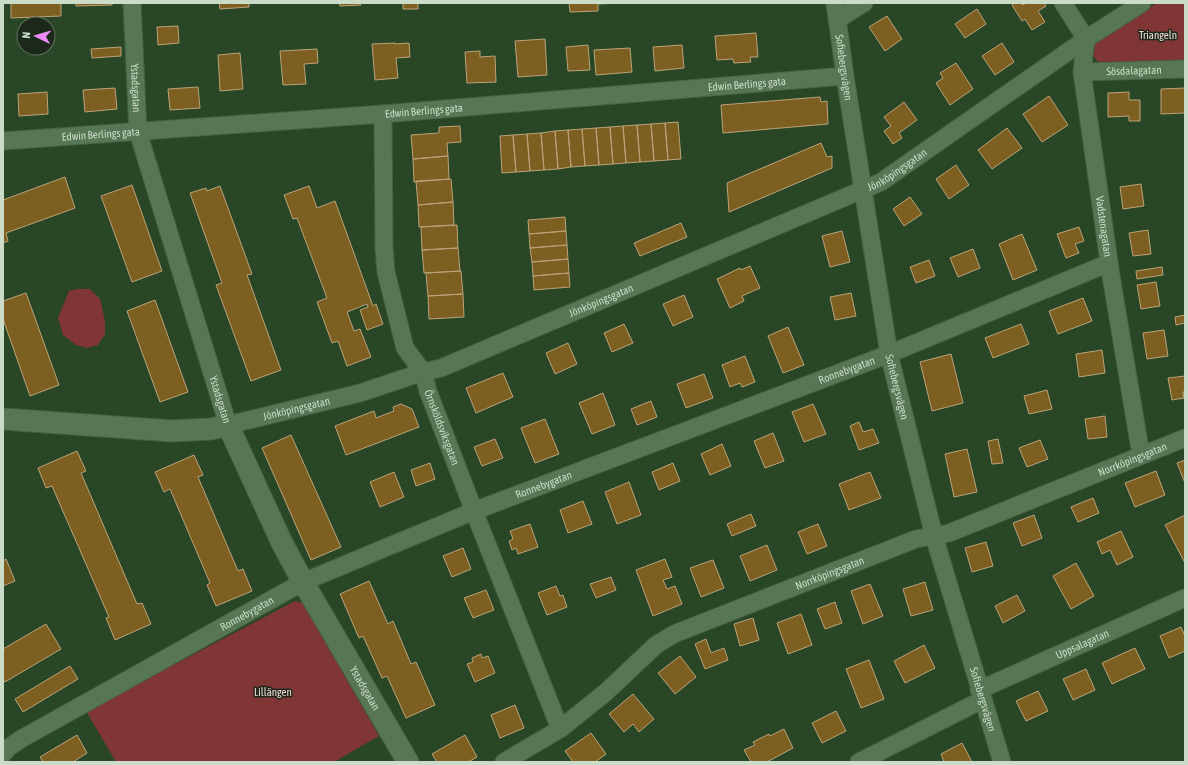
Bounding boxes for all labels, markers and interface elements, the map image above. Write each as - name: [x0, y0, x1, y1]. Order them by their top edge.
- north arrow: [16, 16, 56, 56]
- park label: Triangeln: [1139, 29, 1177, 41]
- text: N: [20, 31, 32, 39]
- street label: Sofiebergsvägen: [833, 34, 855, 101]
- street label: Ystadsgatan: [129, 63, 143, 113]
- street label: Sösdalagatan: [1106, 64, 1162, 77]
- street label: Edwin Berlings gata: [707, 75, 786, 93]
- street label: Edwin Berlings gata: [384, 101, 463, 120]
- street label: Edwin Berlings gata: [61, 125, 140, 143]
- street label: Jönköpingsgatan: [865, 146, 929, 193]
- street label: Vadstenagatan: [1094, 195, 1114, 258]
- street label: Jönköpingsgatan: [567, 281, 635, 319]
- street label: Sofiebergsvägen: [883, 353, 911, 421]
- street label: Ronnebygatan: [817, 354, 877, 386]
- street label: Ystadsgatan: [207, 374, 233, 425]
- street label: Örnsköldsviksgatan: [422, 388, 462, 467]
- street label: Jönköpingsgatan: [262, 394, 331, 422]
- street label: Norrköpingsgatan: [1096, 440, 1169, 478]
- street label: Ronnebygatan: [514, 469, 574, 501]
- street label: Norrköpingsgatan: [794, 554, 866, 592]
- street label: Ronnebygatan: [218, 594, 276, 633]
- street label: Uppsalagatan: [1054, 627, 1111, 661]
- street label: Ystadsgatan: [347, 664, 382, 712]
- street label: Sofiebergsvägen: [968, 666, 998, 733]
- park label: Lillängen: [254, 686, 292, 698]

